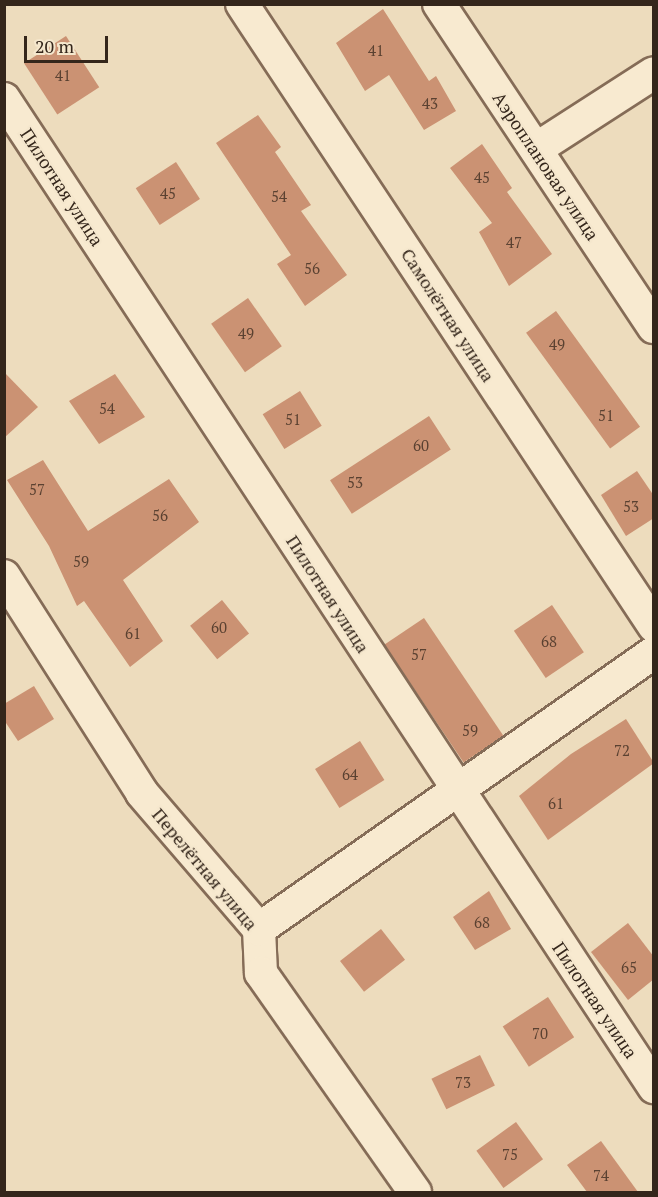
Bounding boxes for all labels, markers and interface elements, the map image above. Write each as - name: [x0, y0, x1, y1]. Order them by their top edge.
- scale bar: [27, 24, 111, 62]
- text: 20 m: [35, 34, 74, 58]
- house number: 41: [368, 42, 384, 60]
- house number: 41: [55, 67, 71, 85]
- street label: Аэроплановая улица: [488, 88, 604, 244]
- house number: 43: [422, 95, 438, 113]
- street label: Пилотная улица: [16, 124, 108, 250]
- house number: 45: [474, 169, 490, 187]
- house number: 45: [160, 185, 176, 203]
- house number: 54: [271, 188, 287, 206]
- house number: 47: [506, 234, 522, 252]
- street label: Самолётная улица: [397, 244, 499, 386]
- house number: 56: [304, 260, 320, 278]
- house number: 49: [238, 325, 254, 343]
- house number: 49: [549, 336, 565, 354]
- house number: 54: [99, 400, 115, 418]
- house number: 51: [598, 407, 614, 425]
- house number: 51: [285, 411, 301, 429]
- house number: 60: [413, 437, 429, 455]
- house number: 53: [347, 474, 363, 492]
- house number: 57: [29, 481, 45, 499]
- house number: 53: [623, 498, 639, 516]
- house number: 56: [152, 507, 168, 525]
- street label: Пилотная улица: [282, 531, 374, 657]
- house number: 59: [73, 553, 89, 571]
- house number: 60: [211, 619, 227, 637]
- house number: 61: [125, 625, 141, 643]
- house number: 68: [541, 633, 557, 651]
- house number: 57: [411, 646, 427, 664]
- house number: 59: [462, 722, 478, 740]
- house number: 72: [614, 742, 630, 760]
- house number: 64: [342, 766, 358, 784]
- house number: 61: [548, 795, 564, 813]
- street label: Перелётная улица: [148, 804, 262, 934]
- house number: 68: [474, 914, 490, 932]
- street label: Пилотная улица: [548, 938, 642, 1062]
- house number: 65: [621, 959, 637, 977]
- house number: 70: [532, 1025, 548, 1043]
- house number: 73: [455, 1074, 471, 1092]
- house number: 75: [502, 1146, 518, 1164]
- house number: 74: [593, 1167, 609, 1185]

